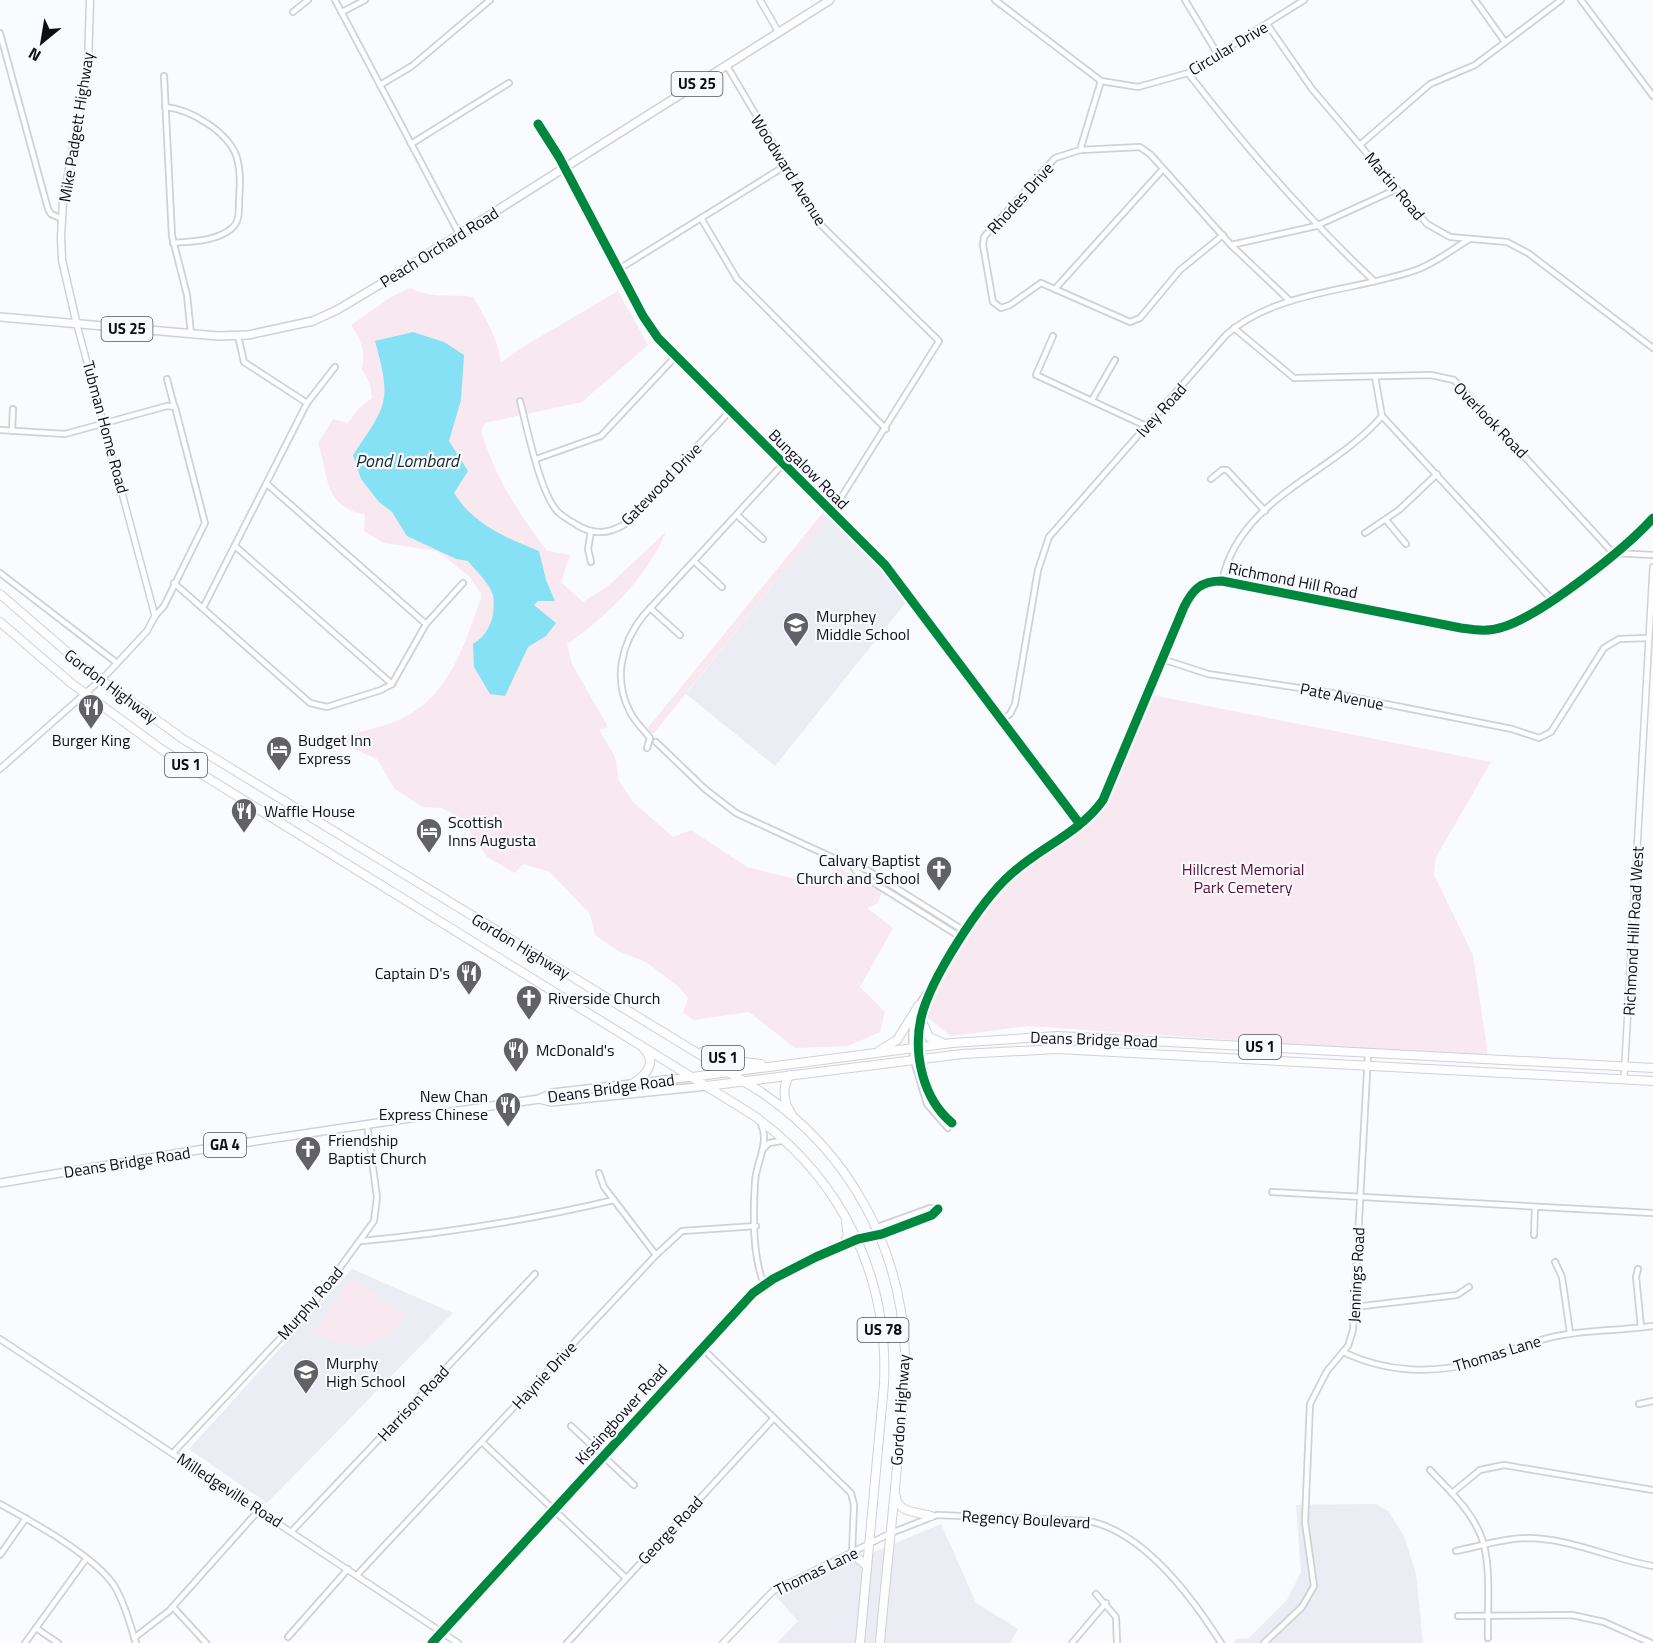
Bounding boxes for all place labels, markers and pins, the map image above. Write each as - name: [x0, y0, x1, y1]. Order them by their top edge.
- place label: Murphey Middle School: [816, 604, 910, 646]
- school or university icon: Murphey Middle School: [781, 610, 811, 648]
- restaurant icon: Burger King: [76, 692, 106, 730]
- place label: Burger King: [52, 728, 130, 752]
- place label: Budget Inn Express: [298, 728, 371, 770]
- hotel icon: Budget Inn Express: [264, 734, 294, 772]
- restaurant icon: Waffle House: [229, 796, 259, 834]
- place label: Waffle House: [264, 799, 355, 823]
- place label: Scottish Inns Augusta: [448, 810, 536, 852]
- hotel icon: Scottish Inns Augusta: [414, 816, 444, 854]
- place label: Calvary Baptist Church and School: [796, 848, 920, 890]
- church icon: Calvary Baptist Church and School: [924, 854, 954, 892]
- restaurant icon: Captain D's: [454, 958, 484, 996]
- place label: Captain D's: [375, 961, 450, 985]
- church icon: Riverside Church: [514, 983, 544, 1021]
- place label: Riverside Church: [548, 986, 660, 1010]
- restaurant icon: McDonald's: [501, 1035, 531, 1073]
- place label: McDonald's: [536, 1038, 615, 1062]
- place label: New Chan Express Chinese: [379, 1084, 488, 1126]
- restaurant icon: New Chan Express Chinese: [493, 1090, 523, 1128]
- place label: Friendship Baptist Church: [328, 1128, 427, 1170]
- church icon: Friendship Baptist Church: [293, 1134, 323, 1172]
- place label: Murphy High School: [326, 1351, 405, 1393]
- school or university icon: Murphy High School: [291, 1357, 321, 1395]

